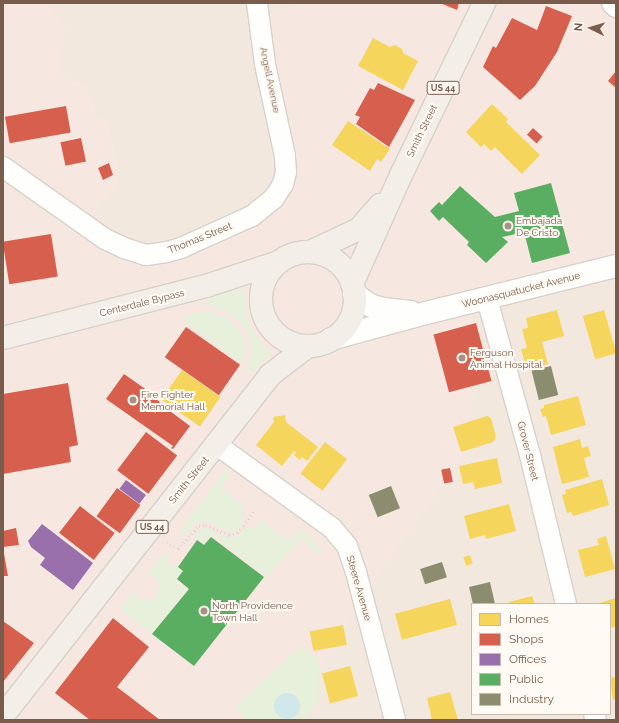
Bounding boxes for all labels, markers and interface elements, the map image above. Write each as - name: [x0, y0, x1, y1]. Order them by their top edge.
- north arrow: [571, 8, 611, 48]
- text: N: [572, 22, 585, 32]
- street label: Angell Avenue: [257, 46, 283, 114]
- road number: US 44: [426, 81, 460, 95]
- street label: Smith Street: [404, 103, 440, 159]
- place label: Embajada De Cristo: [516, 214, 562, 238]
- street label: Thomas Street: [166, 220, 234, 256]
- marker: Embajada De Cristo: [503, 221, 513, 231]
- street label: Woonasquatucket Avenue: [460, 269, 582, 311]
- street label: Centerdale Bypass: [98, 287, 186, 319]
- place label: Ferguson Animal Hospital: [470, 346, 543, 370]
- marker: Ferguson Animal Hospital: [457, 353, 467, 363]
- place label: Fire Fighter Memorial Hall: [141, 388, 205, 412]
- marker: Fire Fighter Memorial Hall: [128, 395, 138, 405]
- street label: Grover Street: [515, 420, 541, 482]
- street label: Smith Street: [166, 454, 212, 506]
- road number: US 44: [135, 520, 169, 534]
- street label: Steere Avenue: [344, 554, 374, 622]
- place label: North Providence Town Hall: [212, 599, 293, 622]
- legend: [471, 603, 611, 715]
- marker: North Providence Town Hall: [199, 606, 209, 616]
- text: Homes: [509, 612, 549, 626]
- text: Shops: [509, 632, 544, 646]
- text: Offices: [509, 652, 546, 666]
- text: Public: [509, 672, 543, 686]
- text: Industry: [509, 692, 554, 706]

